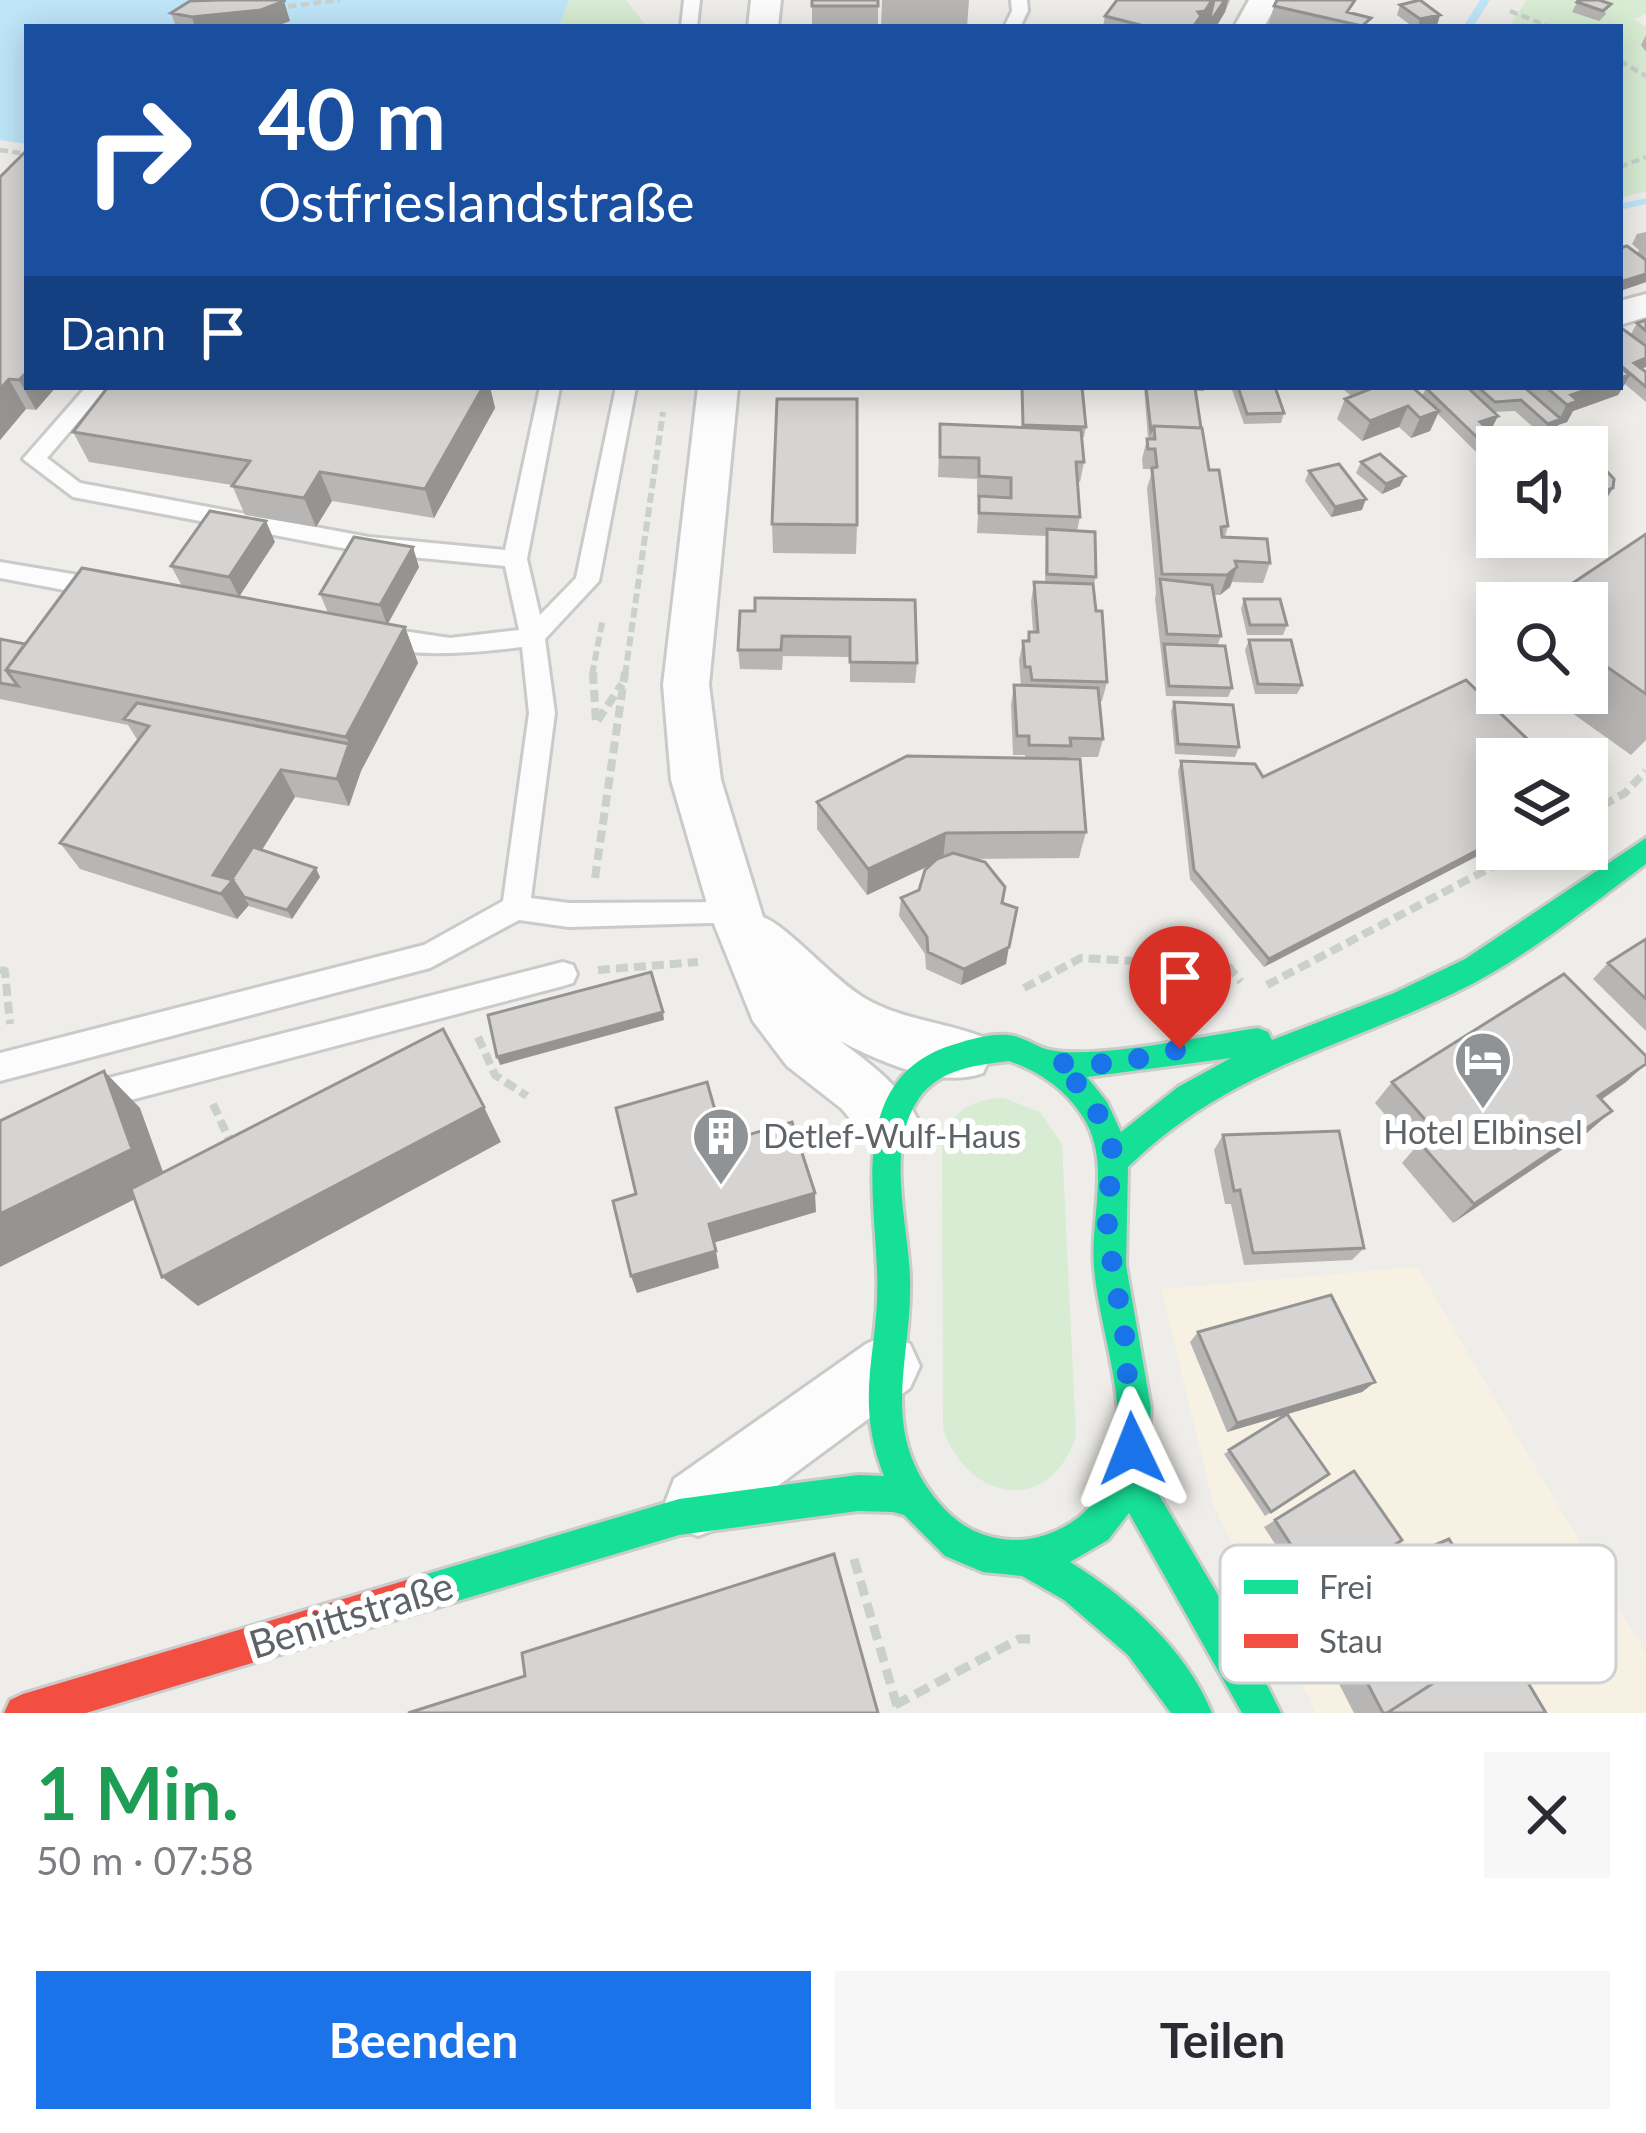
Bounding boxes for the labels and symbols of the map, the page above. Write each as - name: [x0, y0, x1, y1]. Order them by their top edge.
- pin: [1129, 926, 1231, 1049]
- hotel icon: Hotel Elbinsel: [1452, 1029, 1514, 1111]
- building icon: Detlef-Wulf-Haus: [690, 1105, 752, 1187]
- place label: Hotel Elbinsel: [1383, 1111, 1583, 1151]
- place label: Detlef-Wulf-Haus: [763, 1115, 1021, 1155]
- position arrow: [1069, 1386, 1195, 1512]
- legend: [1220, 1545, 1616, 1683]
- street label: Benittstraße: [243, 1561, 458, 1667]
- text: Frei: [1319, 1566, 1373, 1606]
- text: Stau: [1319, 1620, 1383, 1660]

